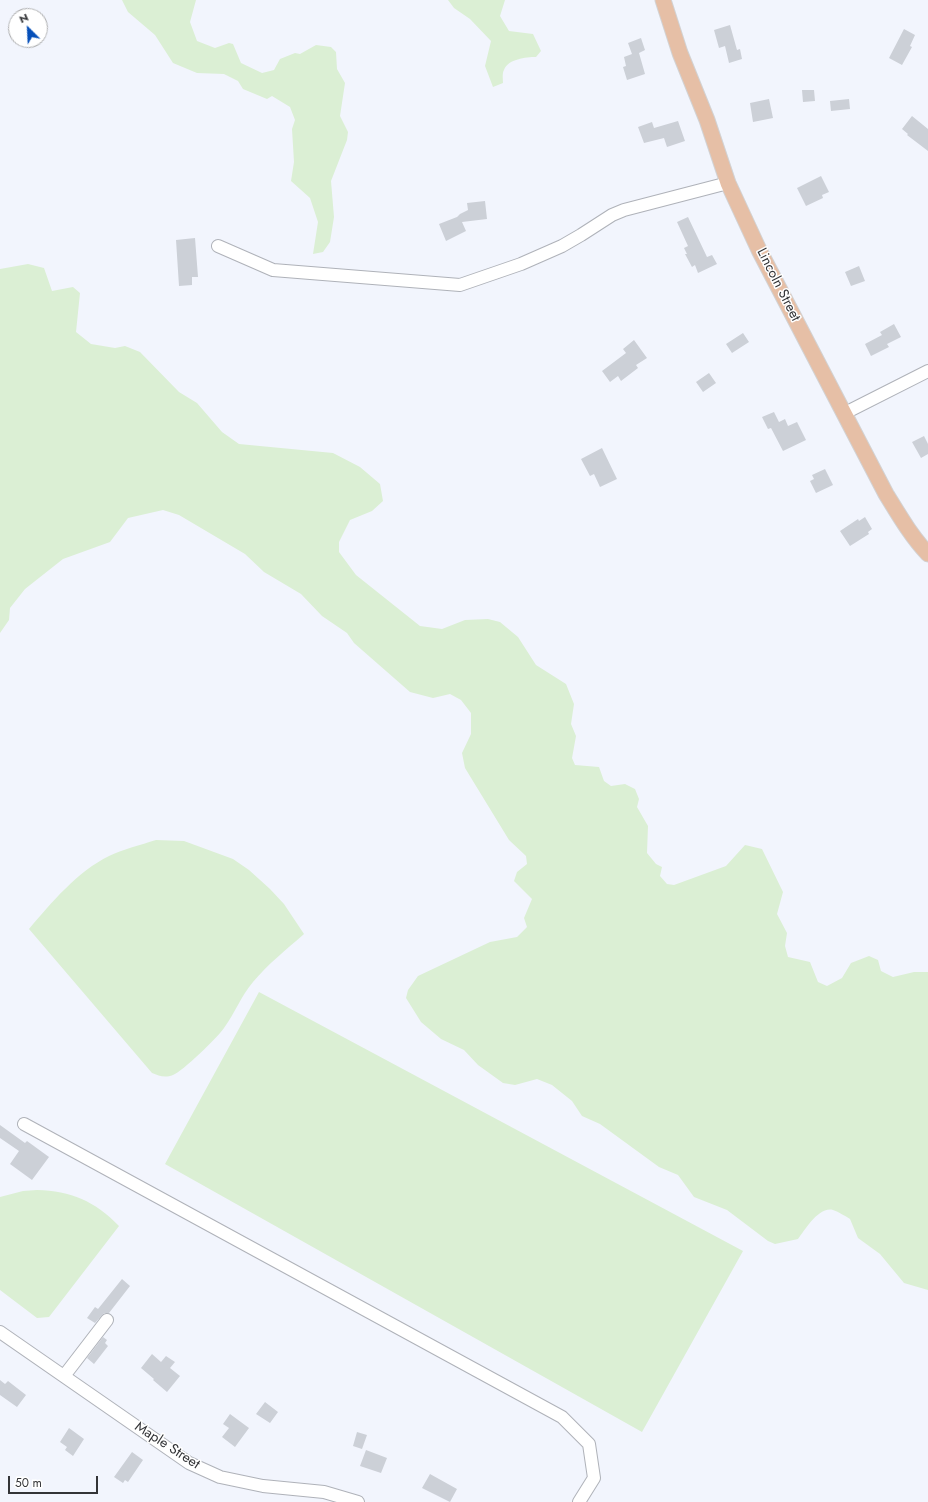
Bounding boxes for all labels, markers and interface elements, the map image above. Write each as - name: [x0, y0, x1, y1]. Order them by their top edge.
- north arrow: [8, 8, 48, 48]
- text: N: [16, 9, 31, 27]
- street label: Lincoln Street: [752, 246, 804, 324]
- street label: Maple Street: [131, 1419, 203, 1473]
- scale bar: [10, 1468, 100, 1494]
- text: 50 m: [15, 1474, 42, 1492]

